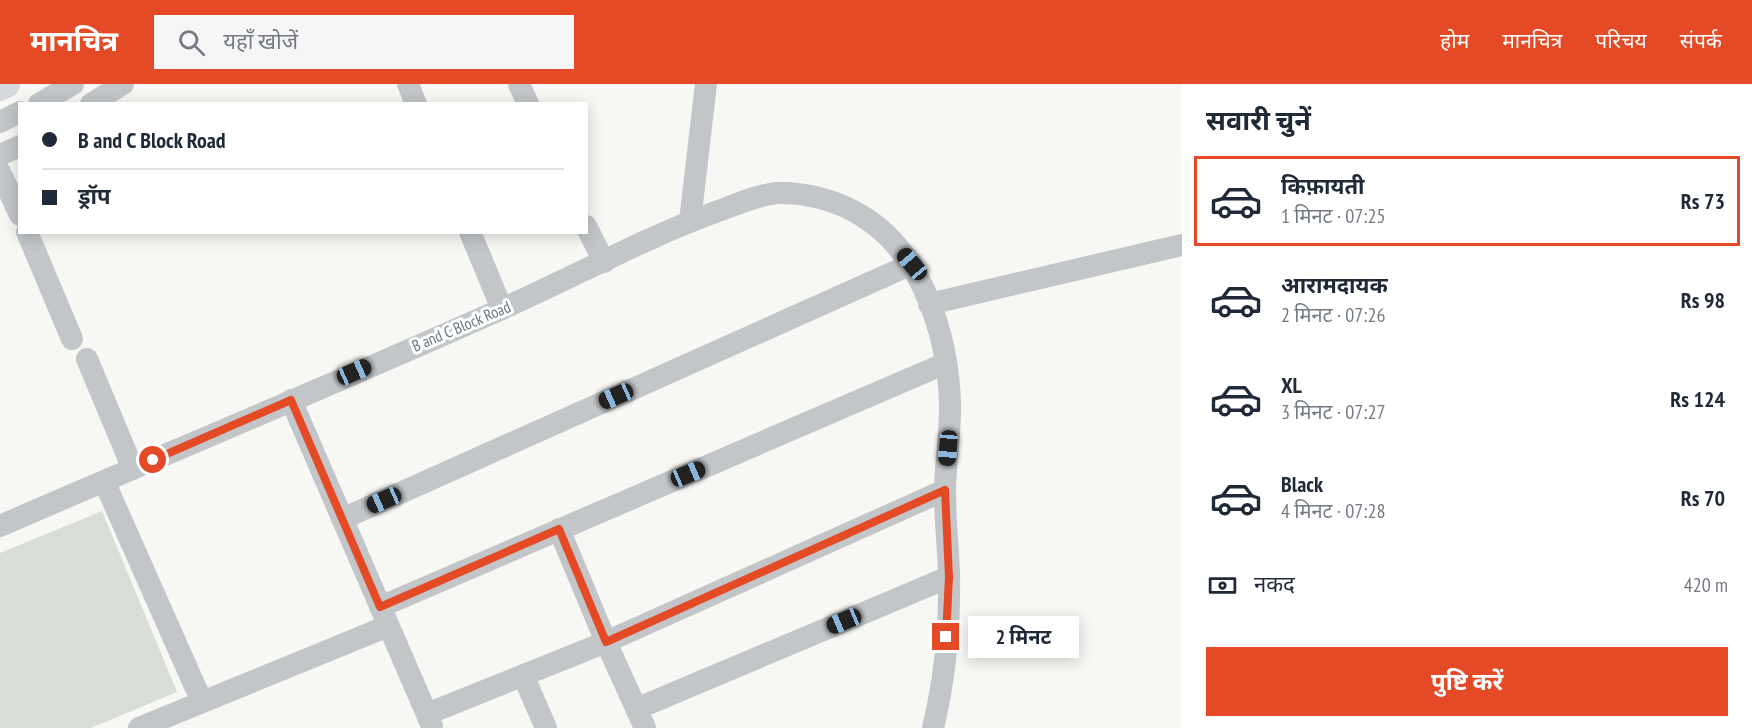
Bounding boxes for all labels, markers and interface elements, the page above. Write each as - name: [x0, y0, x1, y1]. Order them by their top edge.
- search box: [154, 15, 574, 69]
- text: मानचित्र: [30, 22, 118, 59]
- icon: search: [175, 26, 208, 59]
- text: यहाँ खोजें: [223, 27, 298, 55]
- text: होम: [1440, 27, 1469, 54]
- text: मानचित्र: [1502, 27, 1562, 54]
- text: परिचय: [1595, 27, 1647, 54]
- text: संपर्क: [1680, 27, 1722, 54]
- text: सवारी चुनें: [1206, 103, 1311, 137]
- text: B and C Block Road: [78, 126, 226, 154]
- text: किफ़ायती: [1281, 172, 1365, 200]
- icon: car: [1209, 174, 1263, 228]
- text: ड्रॉप: [78, 182, 111, 210]
- text: Rs 73: [1681, 187, 1725, 215]
- text: 1 मिनट · 07:25: [1281, 203, 1385, 229]
- car: [894, 244, 930, 284]
- text: आरामदायक: [1281, 271, 1388, 299]
- icon: car: [1209, 273, 1263, 327]
- text: Rs 98: [1681, 286, 1725, 314]
- street label: B and C Block Road: [409, 296, 513, 356]
- text: 2 मिनट · 07:26: [1281, 302, 1385, 328]
- car: [334, 356, 374, 388]
- text: XL: [1281, 371, 1302, 399]
- icon: car: [1209, 372, 1263, 426]
- car: [596, 380, 636, 412]
- text: Rs 124: [1670, 385, 1725, 413]
- text: 3 मिनट · 07:27: [1281, 399, 1385, 425]
- car: [937, 429, 959, 467]
- route start: [139, 446, 166, 473]
- car: [668, 459, 708, 489]
- text: Black: [1281, 470, 1323, 498]
- icon: car: [1209, 471, 1263, 525]
- car: [364, 484, 404, 516]
- text: Rs 70: [1681, 484, 1725, 512]
- text: 4 मिनट · 07:28: [1281, 498, 1385, 524]
- icon: cash: [1206, 569, 1239, 602]
- text: नकद: [1254, 570, 1295, 598]
- text: 420 m: [1684, 572, 1728, 598]
- car: [824, 606, 864, 636]
- callout: 2 मिनट: [967, 616, 1078, 658]
- route end: [932, 623, 959, 650]
- text: 2 मिनट: [996, 624, 1051, 650]
- button: पुष्टि करें: [1206, 647, 1728, 716]

